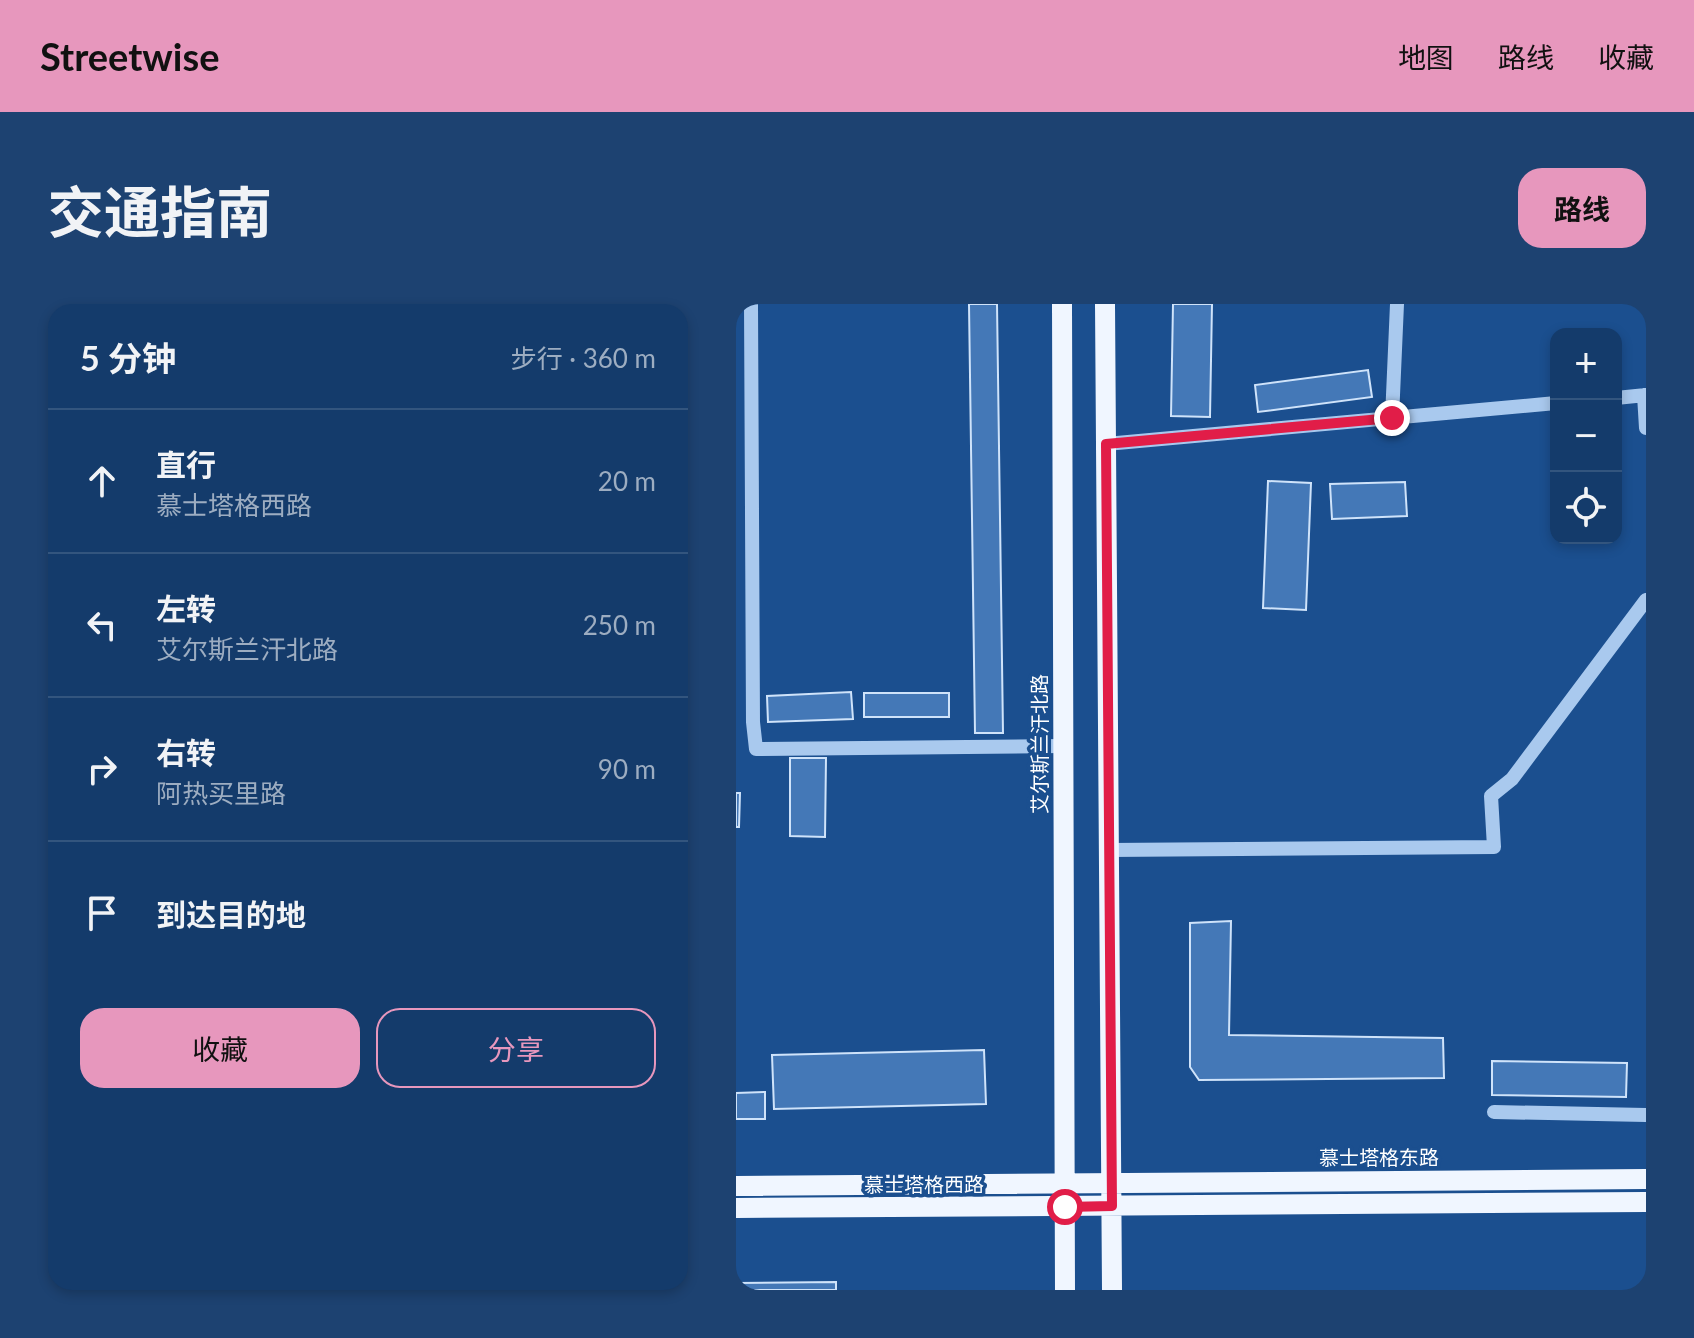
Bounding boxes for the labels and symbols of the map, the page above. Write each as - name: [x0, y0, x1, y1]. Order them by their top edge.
- route end: [1374, 400, 1410, 436]
- street label: 艾尔斯兰汗北路: [1027, 674, 1051, 814]
- street label: 慕士塔格东路: [1319, 1145, 1439, 1169]
- street label: 慕士塔格西路: [864, 1172, 984, 1196]
- route start: [1047, 1189, 1083, 1225]

